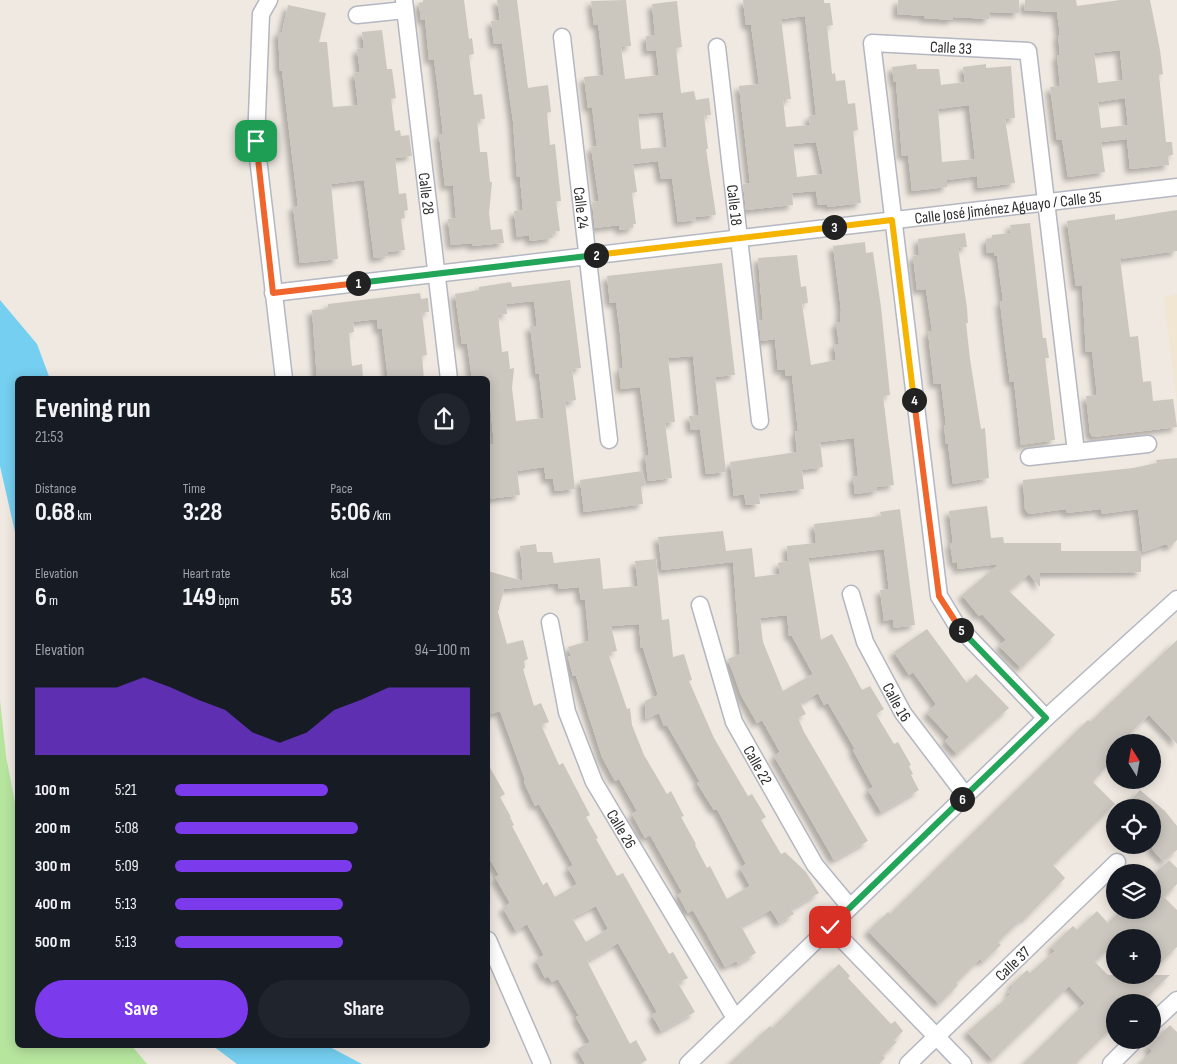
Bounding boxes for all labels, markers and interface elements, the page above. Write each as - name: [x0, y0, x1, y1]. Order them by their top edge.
- street label: Calle 33: [929, 38, 972, 59]
- pin: [235, 120, 277, 162]
- icon: arrive: [242, 127, 270, 155]
- street label: Calle 28: [414, 172, 437, 216]
- street label: Calle 18: [722, 184, 745, 227]
- street label: Calle 24: [569, 186, 592, 230]
- street label: Calle José Jiménez Aguayo / Calle 35: [914, 188, 1103, 229]
- pin: 3: [822, 214, 846, 240]
- text: 3: [831, 219, 838, 236]
- pin: 2: [584, 242, 608, 268]
- text: 2: [593, 247, 600, 264]
- pin: 1: [346, 270, 370, 296]
- text: 1: [356, 275, 361, 292]
- pin: 4: [902, 388, 926, 412]
- text: Evening run: [35, 392, 151, 425]
- text: 4: [911, 392, 918, 409]
- button: share: [418, 393, 470, 445]
- text: 21:53: [35, 428, 63, 447]
- text: Distance: [35, 480, 76, 497]
- text: Time: [183, 480, 206, 497]
- text: Pace: [330, 480, 353, 497]
- text: 0.68: [35, 497, 75, 528]
- text: 3:28: [183, 497, 222, 528]
- text: 5:06: [330, 497, 371, 528]
- text: km: [75, 507, 92, 524]
- text: /km: [371, 507, 391, 524]
- text: Elevation: [35, 565, 78, 582]
- text: Heart rate: [183, 565, 230, 582]
- text: kcal: [330, 565, 349, 582]
- text: 6: [35, 582, 47, 613]
- text: 149: [183, 582, 216, 613]
- text: 53: [330, 582, 353, 613]
- text: m: [47, 592, 58, 609]
- text: bpm: [216, 592, 239, 609]
- pin: 5: [948, 618, 974, 642]
- text: 5: [958, 622, 965, 639]
- text: Elevation: [35, 641, 84, 660]
- text: 94–100 m: [415, 641, 470, 660]
- street label: Calle 16: [878, 680, 914, 726]
- north arrow: [1106, 734, 1161, 789]
- map controls: [1106, 734, 1161, 1049]
- street label: Calle 22: [738, 743, 775, 788]
- text: 100 m: [35, 781, 70, 800]
- text: 5:21: [115, 781, 137, 800]
- pin: 6: [950, 786, 974, 812]
- text: 6: [959, 791, 966, 808]
- button: locate: [1106, 799, 1161, 854]
- street label: Calle 26: [602, 806, 640, 852]
- text: 200 m: [35, 819, 70, 838]
- text: 5:08: [115, 819, 139, 838]
- text: 300 m: [35, 857, 71, 876]
- text: 5:09: [115, 857, 139, 876]
- button: layers: [1106, 864, 1161, 919]
- text: 400 m: [35, 895, 71, 914]
- text: 5:13: [115, 895, 137, 914]
- pin: [809, 906, 851, 948]
- icon: check: [816, 913, 844, 941]
- button: +: [1106, 929, 1161, 984]
- text: 500 m: [35, 933, 70, 952]
- text: 5:13: [115, 933, 137, 952]
- street label: Calle 37: [992, 943, 1035, 986]
- button: Save: [35, 980, 248, 1038]
- button: Share: [258, 980, 470, 1038]
- button: −: [1106, 994, 1161, 1049]

